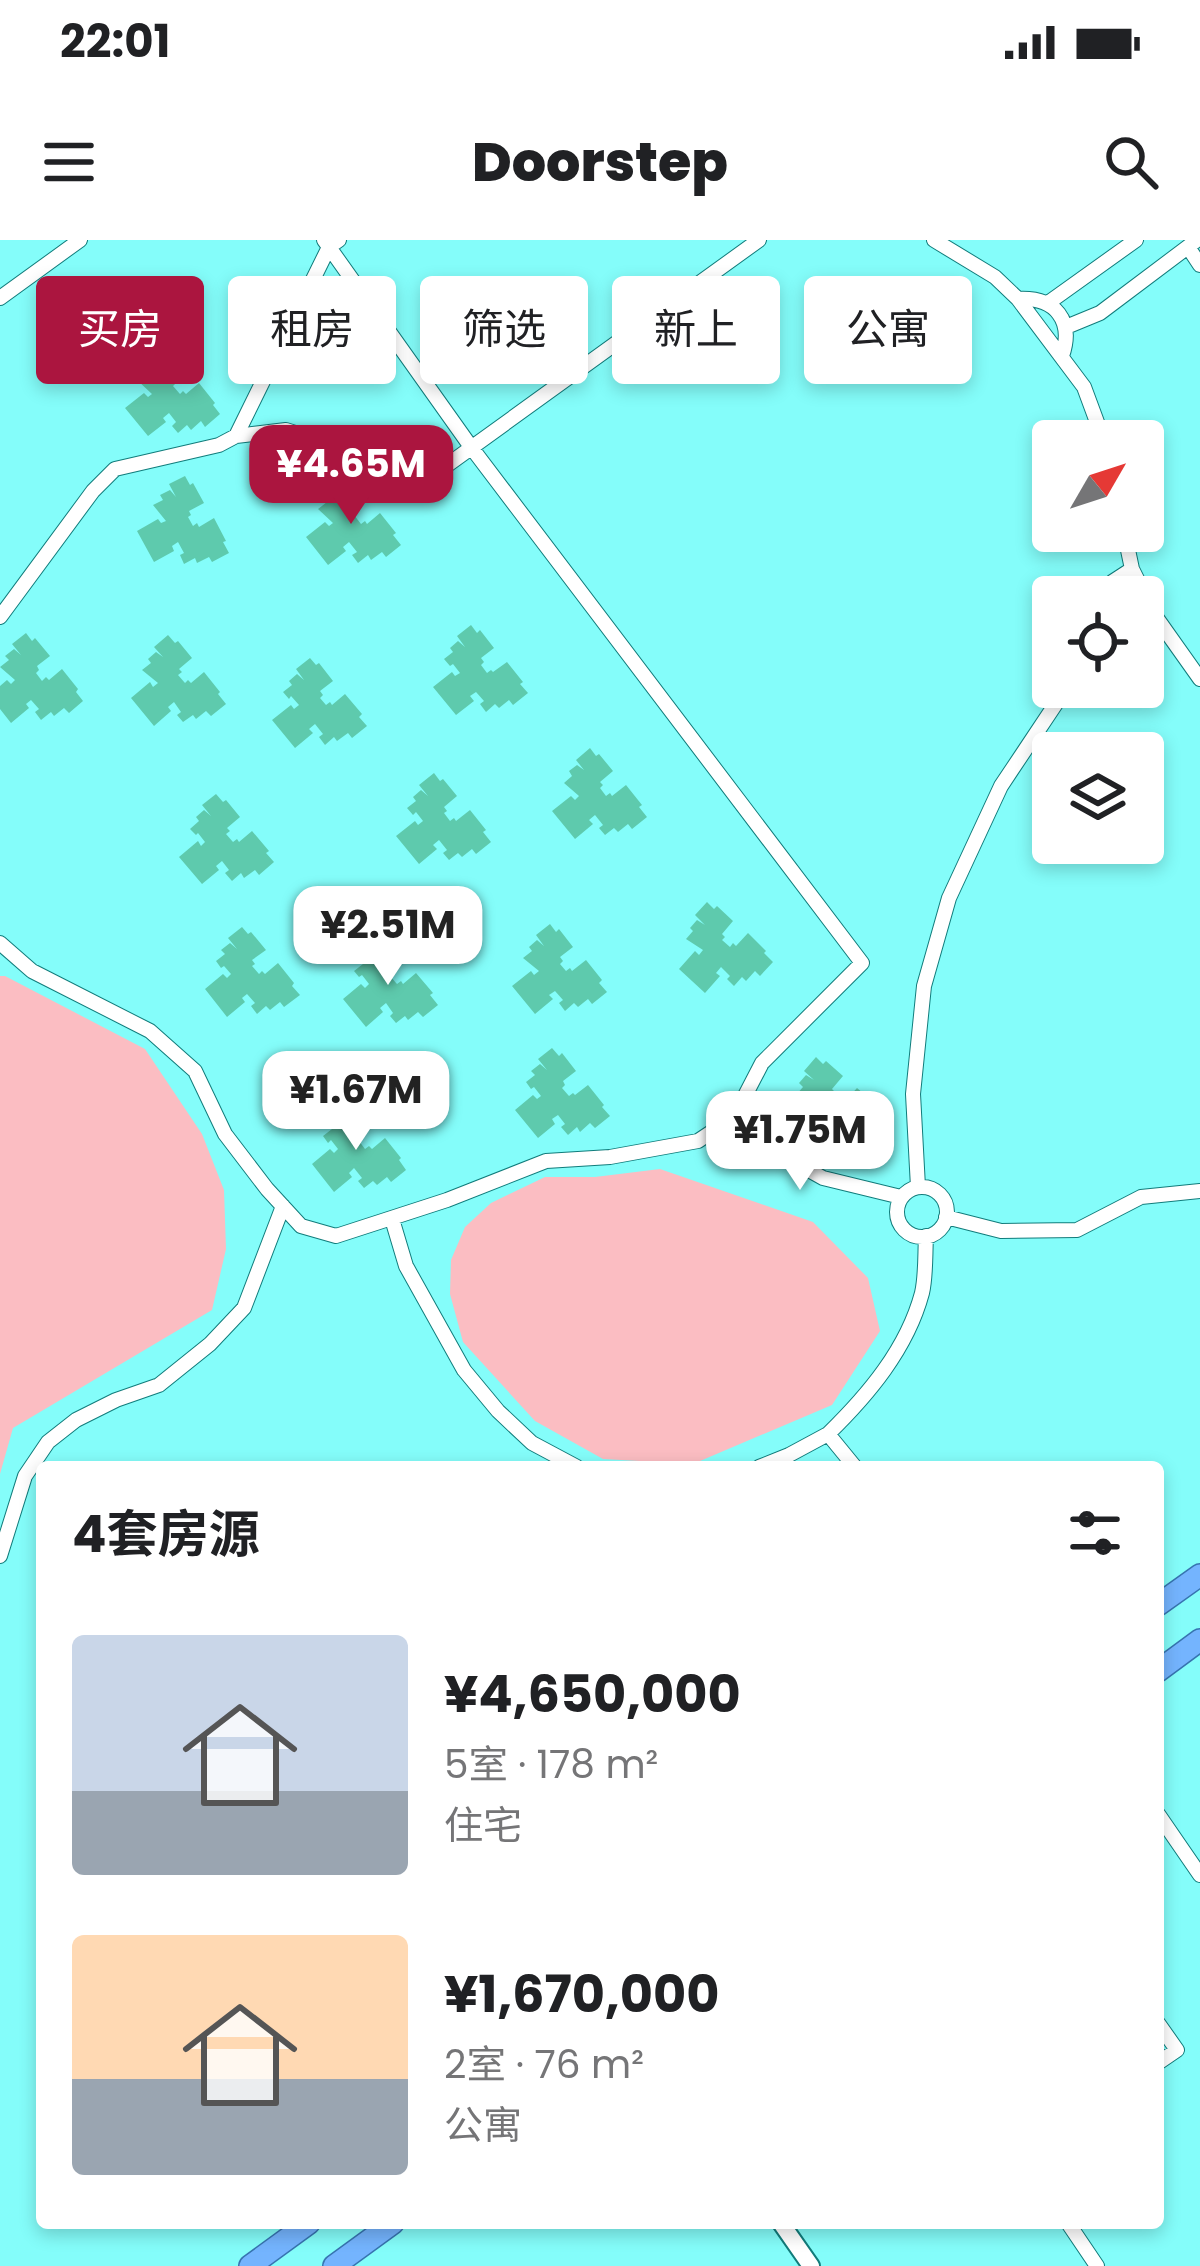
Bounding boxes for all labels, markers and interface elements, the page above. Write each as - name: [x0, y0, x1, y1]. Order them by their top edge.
- text: 22:01: [60, 10, 170, 73]
- text: Doorstep: [472, 124, 728, 200]
- icon: menu: [36, 129, 102, 195]
- icon: search: [1098, 129, 1164, 195]
- chip: 买房: [36, 276, 204, 384]
- chip: 租房: [228, 276, 396, 384]
- chip: 筛选: [420, 276, 588, 384]
- chip: 新上: [612, 276, 780, 384]
- chip: 公寓: [804, 276, 972, 384]
- north arrow: [1032, 420, 1164, 552]
- map controls: [1032, 420, 1164, 864]
- pin: ¥4.65M: [253, 425, 449, 527]
- text: ¥4.65M: [276, 436, 426, 491]
- button: locate: [1032, 576, 1164, 708]
- button: layers: [1032, 732, 1164, 864]
- pin: ¥2.51M: [290, 886, 486, 988]
- text: ¥2.51M: [320, 897, 456, 952]
- pin: ¥1.67M: [258, 1051, 454, 1153]
- text: ¥1.67M: [289, 1062, 423, 1117]
- pin: ¥1.75M: [702, 1091, 898, 1193]
- text: ¥1.75M: [733, 1102, 867, 1157]
- text: 4套房源: [72, 1498, 260, 1570]
- icon: filters: [1062, 1500, 1128, 1566]
- text: ¥4,650,000: [444, 1658, 741, 1730]
- icon: home: [168, 1683, 312, 1827]
- text: 5室 · 178 m²: [444, 1737, 658, 1792]
- text: 住宅: [444, 1798, 522, 1853]
- text: ¥1,670,000: [444, 1958, 719, 2030]
- icon: home: [168, 1983, 312, 2127]
- text: 2室 · 76 m²: [444, 2037, 644, 2092]
- text: 公寓: [444, 2098, 522, 2153]

